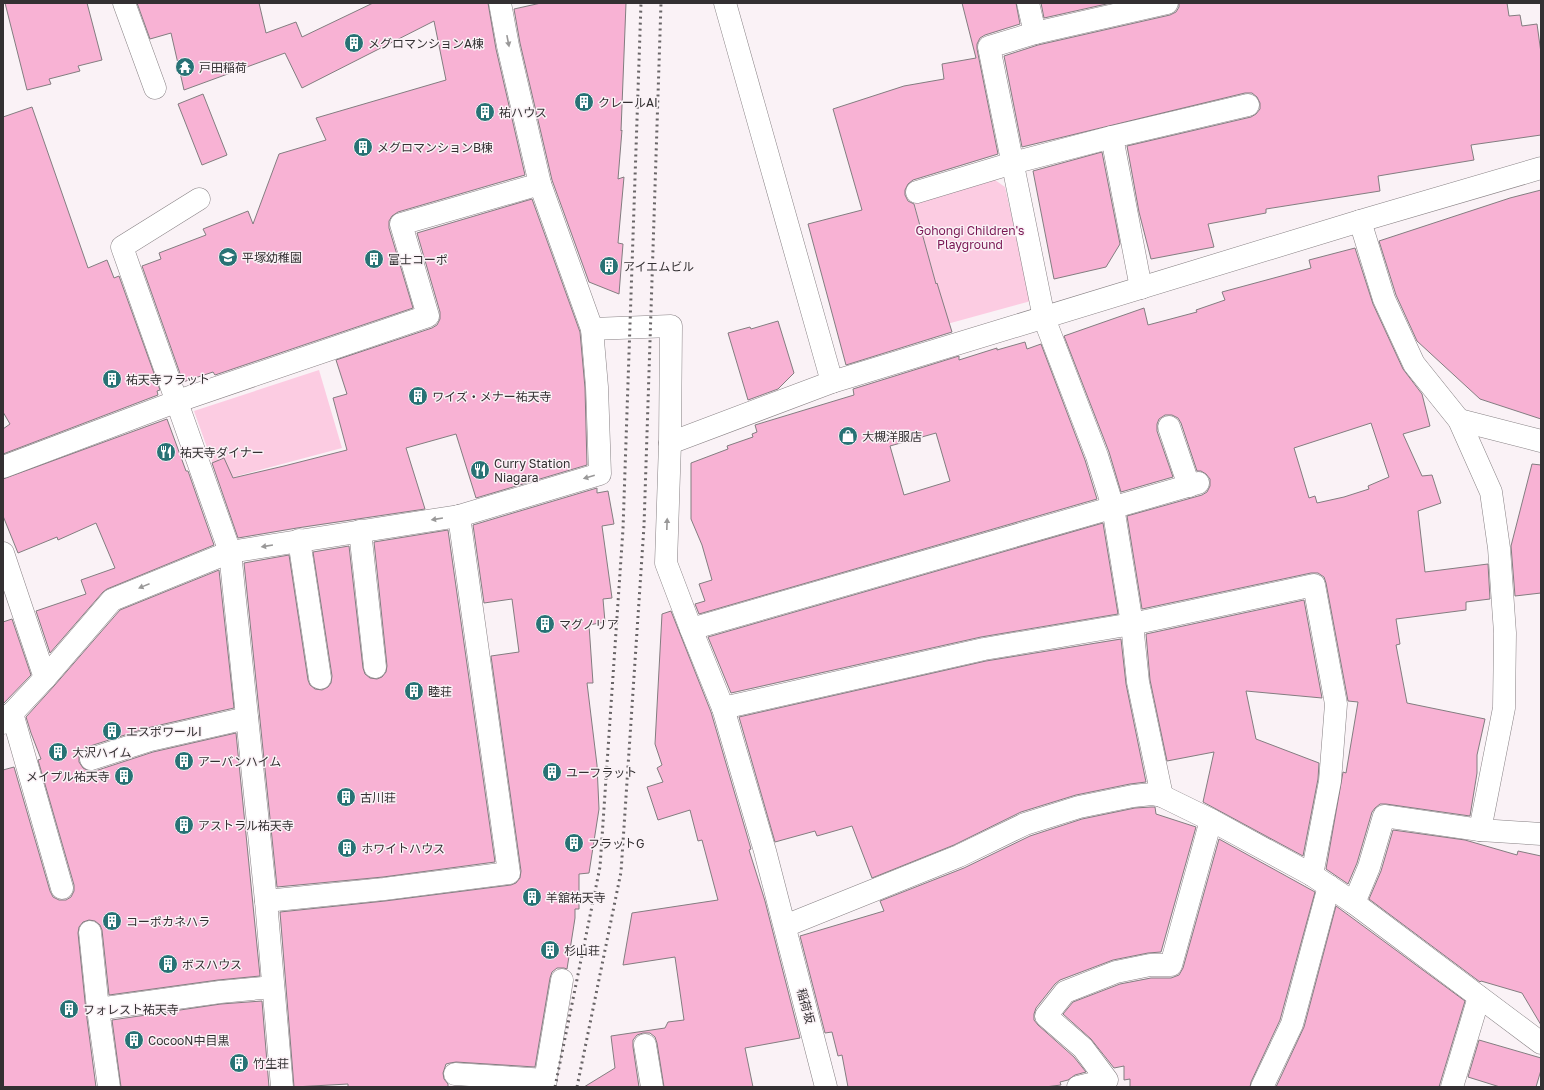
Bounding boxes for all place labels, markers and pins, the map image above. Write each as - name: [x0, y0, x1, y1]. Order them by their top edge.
- building icon: メグロマンションA棟: [343, 32, 365, 54]
- place label: メグロマンションA棟: [368, 36, 484, 51]
- temple icon: 戸田稲荷: [174, 56, 196, 78]
- place label: 戸田稲荷: [199, 60, 247, 75]
- building icon: クレールAI: [573, 91, 595, 113]
- place label: クレールAI: [598, 95, 658, 110]
- building icon: 祐ハウス: [474, 101, 496, 123]
- place label: 祐ハウス: [499, 105, 547, 120]
- building icon: メグロマンションB棟: [352, 136, 374, 158]
- place label: メグロマンションB棟: [377, 140, 493, 155]
- school or university icon: 平塚幼稚園: [217, 246, 239, 268]
- building icon: 富士コーポ: [363, 248, 385, 270]
- place label: 平塚幼稚園: [242, 250, 302, 265]
- place label: 富士コーポ: [388, 252, 448, 267]
- building icon: アイエムビル: [598, 255, 620, 277]
- place label: アイエムビル: [623, 259, 694, 274]
- building icon: 祐天寺フラット: [101, 368, 123, 390]
- place label: 祐天寺フラット: [126, 372, 210, 387]
- building icon: ワイズ・メナー祐天寺: [407, 385, 429, 407]
- place label: ワイズ・メナー祐天寺: [432, 389, 552, 404]
- shop icon: 大槻洋服店: [837, 425, 859, 447]
- place label: 大槻洋服店: [862, 429, 922, 444]
- restaurant icon: 祐天寺ダイナー: [155, 441, 177, 463]
- place label: 祐天寺ダイナー: [180, 445, 264, 460]
- place label: Curry Station Niagara: [494, 456, 570, 485]
- restaurant icon: Curry Station Niagara: [469, 459, 491, 481]
- building icon: マグノリア: [534, 613, 556, 635]
- place label: マグノリア: [559, 617, 619, 632]
- building icon: 睦荘: [403, 680, 425, 702]
- place label: 睦荘: [428, 684, 452, 699]
- building icon: エスポワールI: [101, 720, 123, 742]
- place label: エスポワールI: [126, 724, 202, 739]
- building icon: 大沢ハイム: [47, 741, 69, 763]
- place label: 大沢ハイム: [72, 745, 132, 760]
- building icon: アーバンハイム: [173, 750, 195, 772]
- place label: アーバンハイム: [198, 754, 281, 769]
- building icon: ユーフラット: [541, 761, 563, 783]
- building icon: メイプル祐天寺: [113, 765, 135, 787]
- place label: ユーフラット: [566, 765, 637, 780]
- place label: メイプル祐天寺: [26, 769, 110, 784]
- building icon: 古川荘: [335, 786, 357, 808]
- place label: 古川荘: [360, 790, 396, 805]
- building icon: アストラル祐天寺: [173, 814, 195, 836]
- place label: アストラル祐天寺: [198, 818, 294, 833]
- building icon: フラットG: [563, 832, 585, 854]
- place label: フラットG: [588, 836, 644, 851]
- building icon: ホワイトハウス: [336, 837, 358, 859]
- place label: ホワイトハウス: [361, 841, 445, 856]
- building icon: 羊舘祐天寺: [521, 886, 543, 908]
- place label: 羊舘祐天寺: [546, 890, 606, 905]
- building icon: コーポカネハラ: [101, 910, 123, 932]
- place label: コーポカネハラ: [126, 914, 210, 929]
- building icon: 杉山荘: [539, 939, 561, 961]
- place label: 杉山荘: [564, 943, 600, 958]
- building icon: ボスハウス: [157, 953, 179, 975]
- place label: ボスハウス: [182, 957, 242, 972]
- building icon: フォレスト祐天寺: [58, 998, 80, 1020]
- place label: フォレスト祐天寺: [83, 1002, 179, 1017]
- building icon: CocooN中目黒: [123, 1029, 145, 1051]
- place label: CocooN中目黒: [148, 1033, 229, 1048]
- building icon: 竹生荘: [228, 1052, 250, 1074]
- place label: 竹生荘: [253, 1056, 289, 1071]

